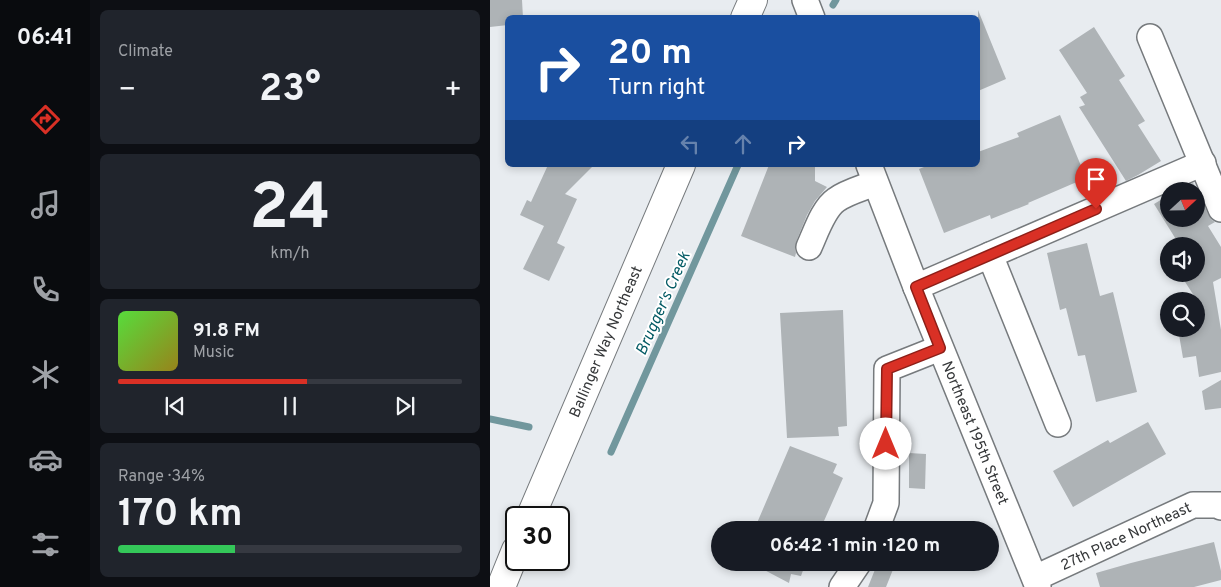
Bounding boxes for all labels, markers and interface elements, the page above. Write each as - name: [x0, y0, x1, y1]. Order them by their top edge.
- text: 06:41: [17, 25, 73, 52]
- text: 20 m: [608, 32, 692, 76]
- icon: right: [525, 35, 590, 100]
- text: Climate: [118, 42, 173, 62]
- text: 23°: [259, 66, 321, 115]
- text: −: [118, 73, 136, 109]
- text: +: [444, 73, 462, 109]
- text: Turn right: [608, 75, 705, 102]
- icon: directions: [28, 102, 63, 137]
- icon: left: [676, 130, 704, 158]
- icon: ahead: [729, 130, 757, 158]
- icon: right: [782, 130, 810, 158]
- pin: [1075, 158, 1117, 209]
- icon: arrive: [1082, 165, 1110, 193]
- text: 24: [249, 170, 331, 252]
- north arrow: [1160, 182, 1205, 228]
- map controls: [1160, 182, 1205, 337]
- icon: music: [28, 187, 63, 222]
- button: sound: [1160, 237, 1205, 282]
- text: km/h: [271, 244, 309, 264]
- water label: Brugger's Creek: [632, 248, 696, 359]
- street label: Ballinger Way Northeast: [566, 263, 648, 421]
- icon: phone: [28, 272, 63, 307]
- button: search: [1160, 292, 1205, 337]
- text: 91.8 FM: [193, 319, 260, 343]
- text: Music: [193, 343, 234, 363]
- icon: climate: [28, 357, 63, 392]
- street label: Northeast 195th Street: [936, 359, 1012, 508]
- icon: previous: [161, 392, 189, 420]
- icon: pause: [276, 392, 304, 420]
- icon: next: [391, 392, 419, 420]
- position arrow: [859, 417, 911, 469]
- icon: car: [28, 442, 63, 477]
- text: Range · 34%: [118, 467, 205, 487]
- text: 170 km: [118, 491, 243, 540]
- street label: 27th Place Northeast: [1058, 499, 1195, 576]
- speed limit sign: 30: [505, 506, 570, 571]
- icon: filters: [28, 527, 63, 562]
- text: 06:42 · 1 min · 120 m: [770, 534, 940, 558]

